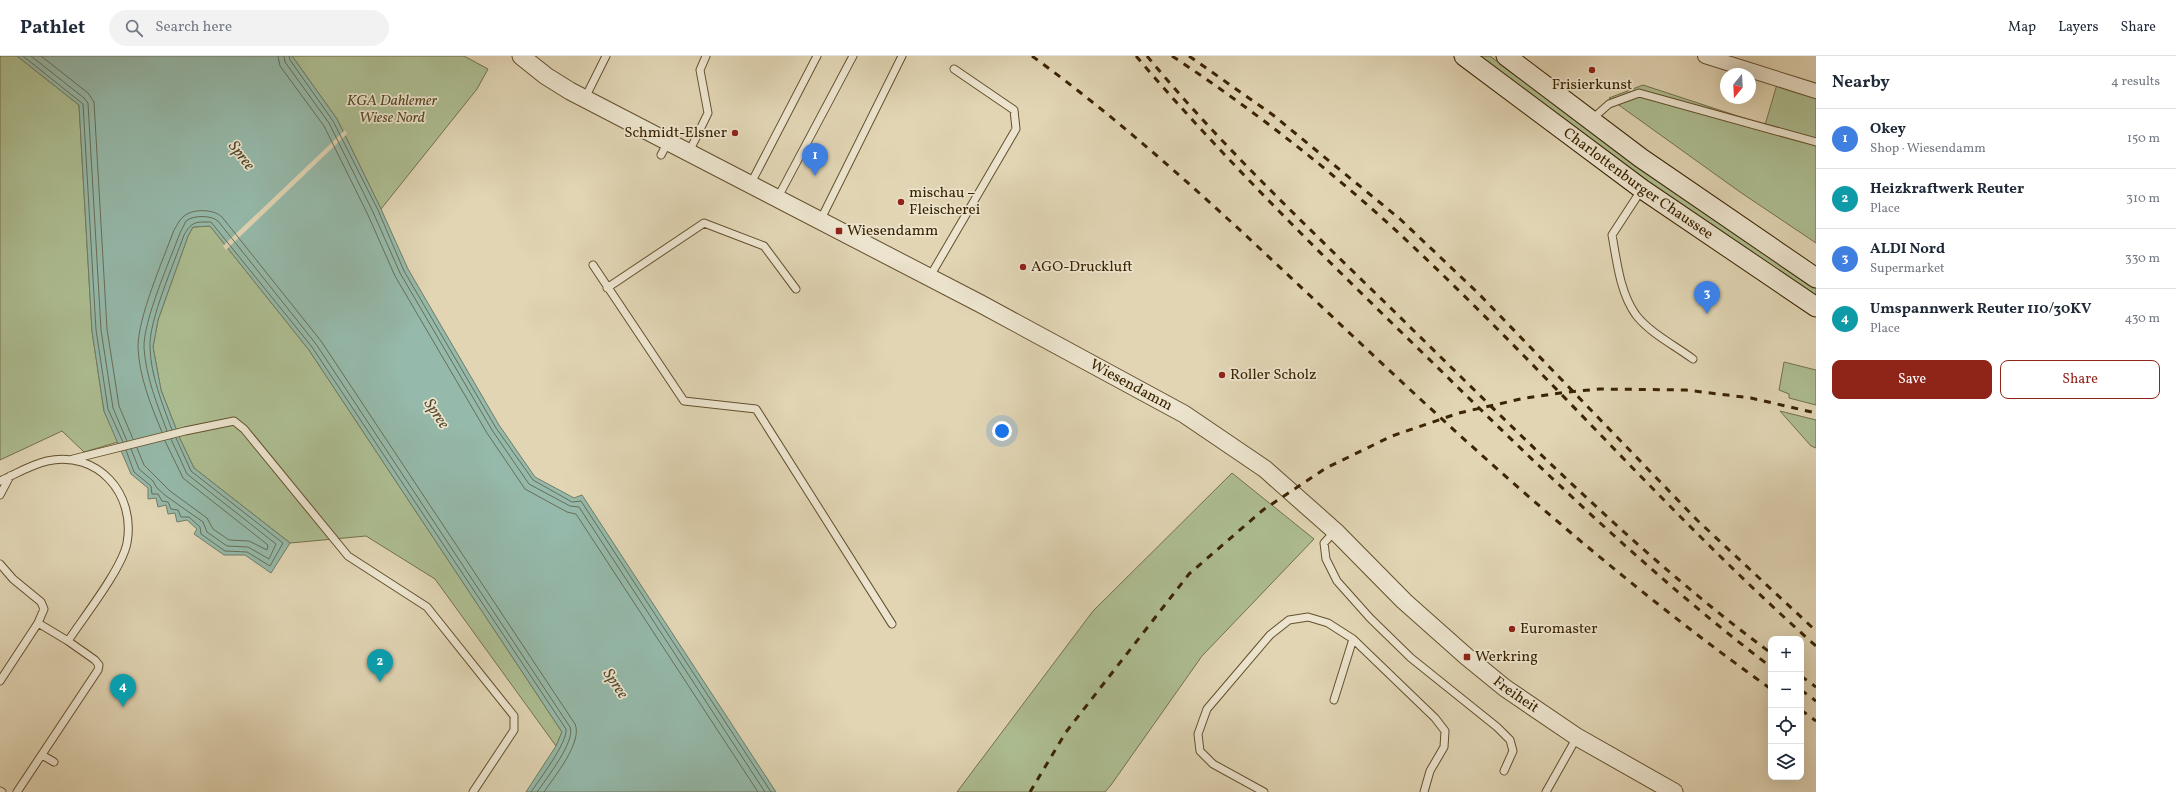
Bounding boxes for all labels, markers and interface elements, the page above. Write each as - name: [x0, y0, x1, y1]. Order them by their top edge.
- search box: [109, 10, 389, 46]
- text: Pathlet: [20, 15, 85, 41]
- icon: search: [123, 17, 145, 39]
- text: Search here: [155, 17, 232, 38]
- text: Map: [2008, 18, 2036, 37]
- text: Layers: [2058, 18, 2098, 37]
- text: Share: [2120, 18, 2156, 37]
- marker: Frisierkunst: [1587, 65, 1597, 75]
- north arrow: [1720, 68, 1756, 104]
- text: Nearby: [1832, 71, 1890, 94]
- text: 4 results: [2111, 73, 2160, 91]
- place label: Frisierkunst: [1552, 75, 1632, 96]
- park label: KGA Dahlemer Wiese Nord: [347, 91, 438, 129]
- text: Okey: [1870, 119, 1906, 140]
- place label: Schmidt-Elsner: [624, 123, 727, 144]
- street label: Charlottenburger Chaussee: [1559, 123, 1717, 245]
- marker: Schmidt-Elsner: [730, 128, 740, 138]
- text: 1: [1842, 130, 1848, 148]
- text: 150 m: [2127, 130, 2160, 148]
- water label: Spree: [222, 137, 260, 176]
- text: Shop · Wiesendamm: [1870, 140, 1986, 158]
- pin: 1: [802, 143, 828, 176]
- text: Heizkraftwerk Reuter: [1870, 179, 2024, 200]
- place label: mischau – Fleischerei: [909, 183, 980, 221]
- text: 2: [1842, 190, 1848, 208]
- text: 310 m: [2126, 190, 2160, 208]
- marker: mischau – Fleischerei: [896, 197, 906, 207]
- text: Place: [1870, 200, 1900, 218]
- place label: Wiesendamm: [847, 221, 938, 242]
- marker: Wiesendamm: [834, 226, 844, 236]
- text: ALDI Nord: [1870, 239, 1945, 260]
- text: 3: [1842, 250, 1848, 268]
- text: 330 m: [2125, 250, 2160, 268]
- place label: AGO-Druckluft: [1031, 257, 1133, 278]
- text: Supermarket: [1870, 260, 1945, 278]
- marker: AGO-Druckluft: [1018, 262, 1028, 272]
- pin: 3: [1694, 281, 1720, 314]
- text: Umspannwerk Reuter 110/30KV: [1870, 299, 2091, 320]
- text: 4: [1841, 310, 1849, 328]
- text: 430 m: [2124, 310, 2160, 328]
- text: Place: [1870, 320, 1900, 338]
- street label: Wiesendamm: [1086, 354, 1176, 416]
- button: Save: [1832, 360, 1992, 399]
- button: Share: [2000, 360, 2160, 399]
- place label: Roller Scholz: [1230, 365, 1317, 386]
- marker: Roller Scholz: [1217, 370, 1227, 380]
- water label: Spree: [418, 395, 454, 434]
- your location: [992, 421, 1012, 441]
- place label: Euromaster: [1520, 619, 1597, 640]
- marker: Euromaster: [1507, 624, 1517, 634]
- map controls: [1768, 636, 1804, 780]
- button: +: [1768, 636, 1804, 672]
- place label: Werkring: [1475, 647, 1538, 668]
- pin: 2: [367, 649, 393, 682]
- marker: Werkring: [1462, 652, 1472, 662]
- water label: Spree: [597, 665, 633, 704]
- street label: Freiheit: [1488, 672, 1543, 718]
- button: −: [1768, 672, 1804, 708]
- pin: 4: [110, 674, 136, 707]
- button: locate: [1768, 708, 1804, 744]
- button: layers: [1768, 744, 1804, 780]

